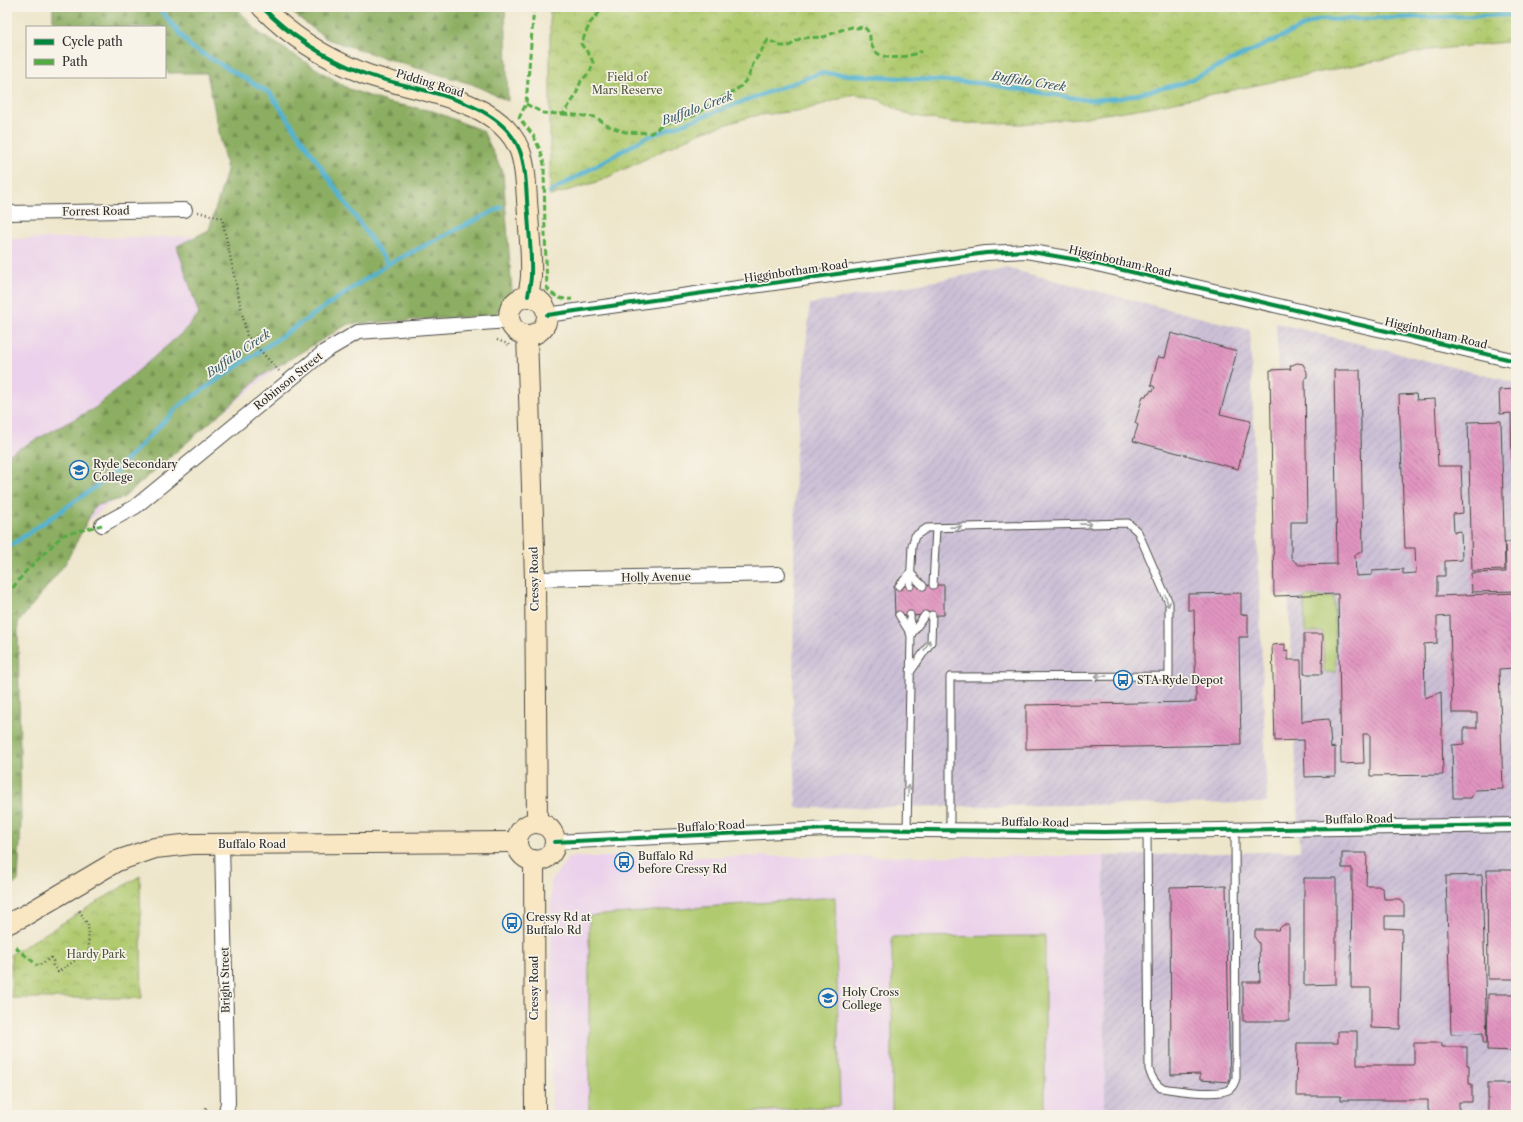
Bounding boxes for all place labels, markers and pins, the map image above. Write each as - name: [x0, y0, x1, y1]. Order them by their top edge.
- place label: Ryde Secondary College: [93, 457, 179, 484]
- school or university icon: Ryde Secondary College: [68, 459, 90, 481]
- bus stop icon: STA Ryde Depot: [1112, 669, 1134, 691]
- place label: STA Ryde Depot: [1137, 673, 1224, 687]
- place label: Buffalo Rd before Cressy Rd: [638, 849, 727, 876]
- bus stop icon: Buffalo Rd before Cressy Rd: [613, 851, 635, 873]
- place label: Cressy Rd at Buffalo Rd: [526, 910, 591, 937]
- bus stop icon: Cressy Rd at Buffalo Rd: [501, 912, 523, 934]
- place label: Holy Cross College: [842, 985, 899, 1012]
- school or university icon: Holy Cross College: [817, 987, 839, 1009]

